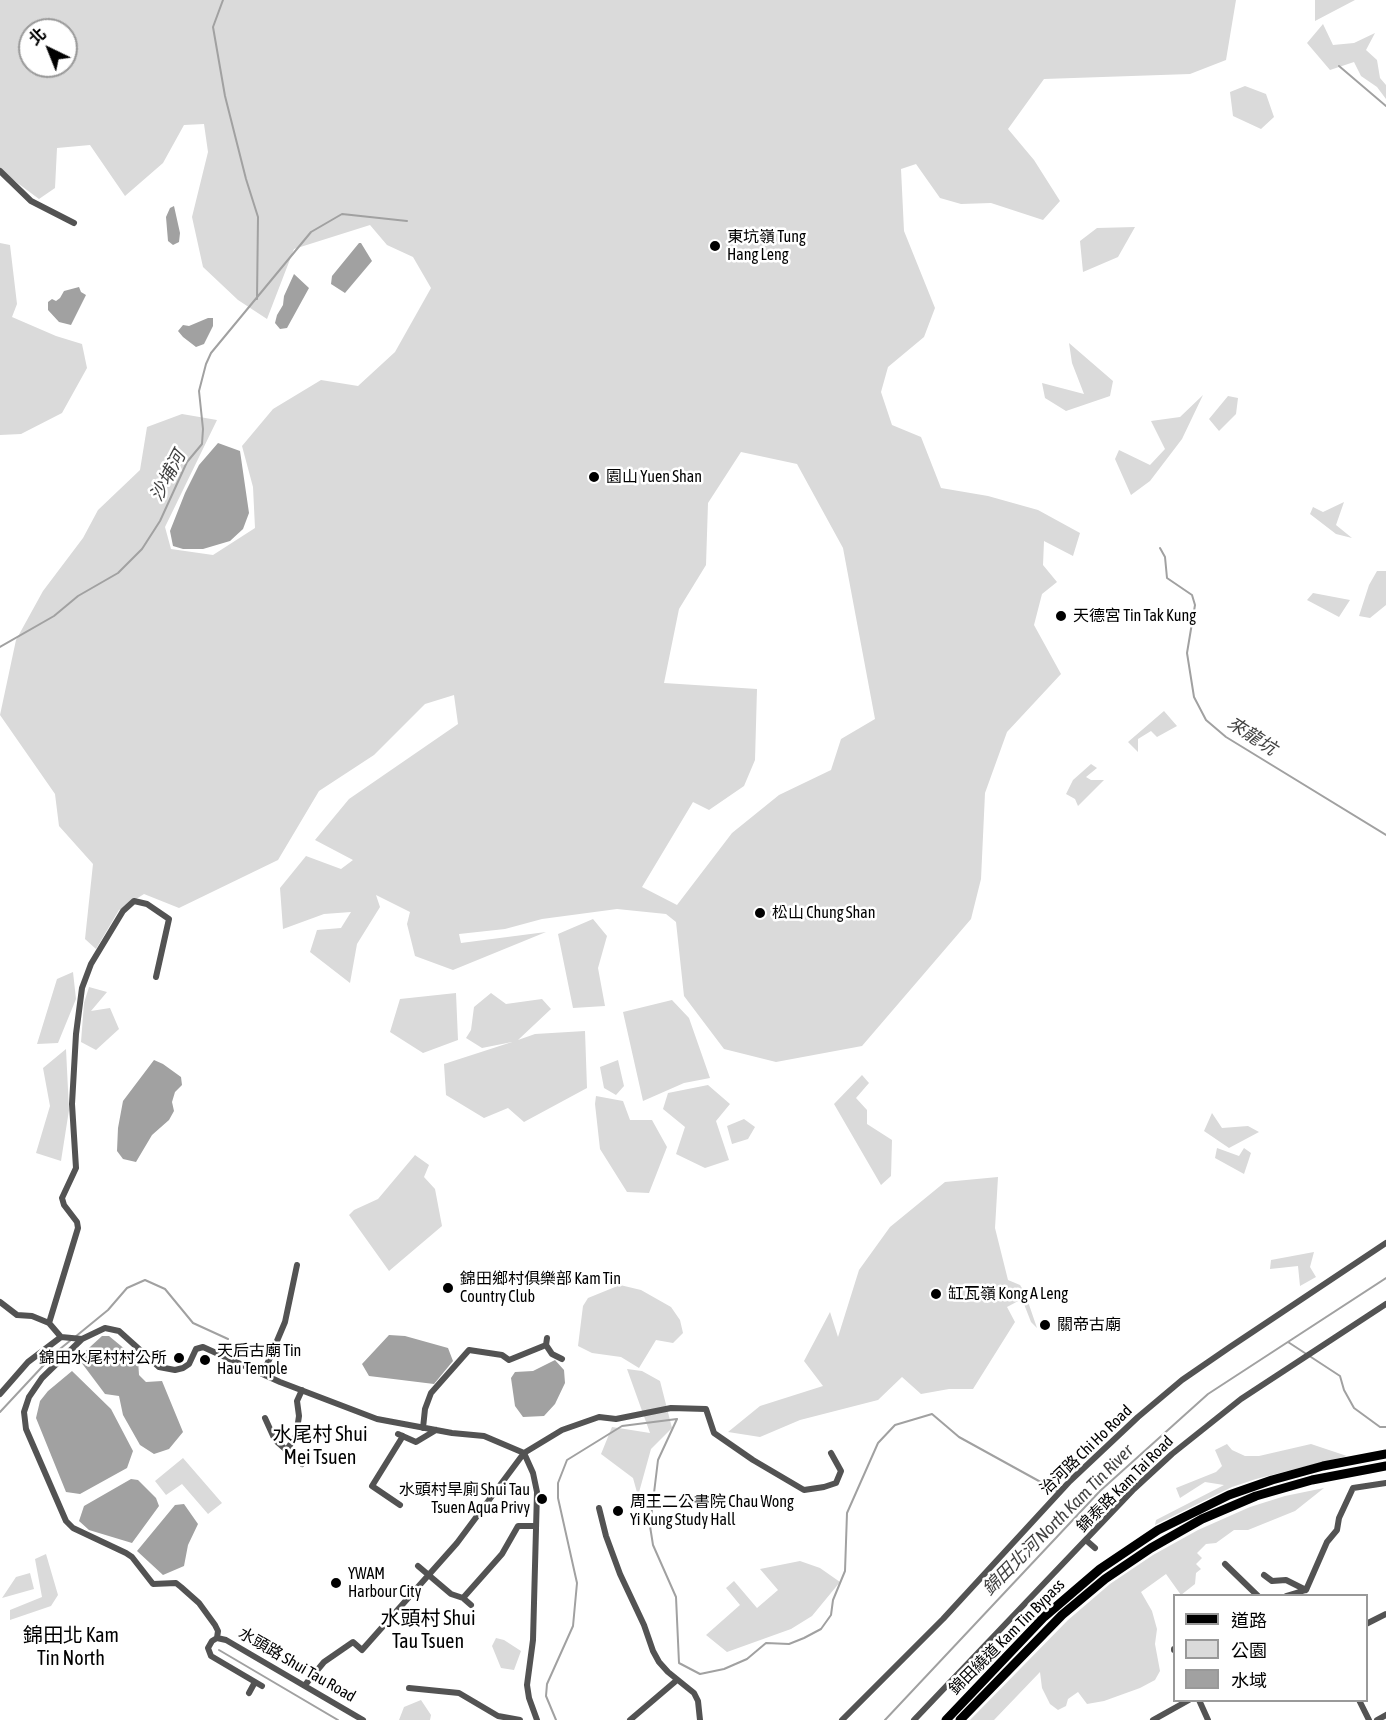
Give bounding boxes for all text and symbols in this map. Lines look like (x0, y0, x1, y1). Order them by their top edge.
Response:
north arrow (18, 18, 78, 78)
text: 北 (25, 24, 49, 48)
place label: 東坑嶺 Tung Hang Leng (727, 227, 806, 265)
marker: 東坑嶺 Tung Hang Leng (708, 239, 722, 253)
water label: 沙埔河 (146, 447, 190, 505)
place label: 園山 Yuen Shan (606, 467, 702, 487)
marker: 園山 Yuen Shan (587, 470, 601, 484)
place label: 天德宮 Tin Tak Kung (1073, 606, 1196, 626)
marker: 天德宮 Tin Tak Kung (1054, 609, 1068, 623)
water label: 來龍坑 (1223, 712, 1281, 760)
place label: 松山 Chung Shan (772, 903, 875, 923)
marker: 松山 Chung Shan (753, 906, 767, 920)
place label: 錦田鄉村俱樂部 Kam Tin Country Club (460, 1269, 621, 1307)
marker: 錦田鄉村俱樂部 Kam Tin Country Club (441, 1281, 455, 1295)
place label: 缸瓦嶺 Kong A Leng (948, 1284, 1068, 1304)
marker: 缸瓦嶺 Kong A Leng (929, 1287, 943, 1301)
place label: 關帝古廟 (1057, 1315, 1121, 1335)
marker: 關帝古廟 (1038, 1318, 1052, 1332)
place label: 天后古廟 Tin Hau Temple (217, 1341, 301, 1379)
place label: 錦田水尾村村公所 (39, 1348, 167, 1368)
marker: 錦田水尾村村公所 (172, 1351, 186, 1365)
marker: 天后古廟 Tin Hau Temple (198, 1353, 212, 1367)
street label: 治河路 Chi Ho Road (1036, 1401, 1136, 1499)
district label: 水尾村 Shui Mei Tsuen (272, 1423, 368, 1470)
street label: 錦泰路 Kam Tai Road (1073, 1432, 1177, 1536)
water label: 錦田北河 North Kam Tin River (978, 1440, 1138, 1600)
place label: 水頭村旱廁 Shui Tau Tsuen Aqua Privy (399, 1480, 530, 1518)
marker: 水頭村旱廁 Shui Tau Tsuen Aqua Privy (535, 1492, 549, 1506)
place label: 周王二公書院 Chau Wong Yi Kung Study Hall (630, 1492, 794, 1530)
marker: 周王二公書院 Chau Wong Yi Kung Study Hall (611, 1504, 625, 1518)
place label: YWAM Harbour City (348, 1564, 421, 1602)
street label: 錦田繞道 Kam Tin Bypass (945, 1575, 1069, 1699)
marker: YWAM Harbour City (329, 1576, 343, 1590)
legend (1173, 1594, 1368, 1702)
district label: 水頭村 Shui Tau Tsuen (380, 1607, 476, 1654)
text: 道路 (1231, 1610, 1267, 1631)
district label: 錦田北 Kam Tin North (23, 1624, 119, 1671)
street label: 水頭路 Shui Tau Road (235, 1624, 359, 1706)
text: 公園 (1231, 1640, 1267, 1661)
text: 水域 (1231, 1670, 1267, 1691)

